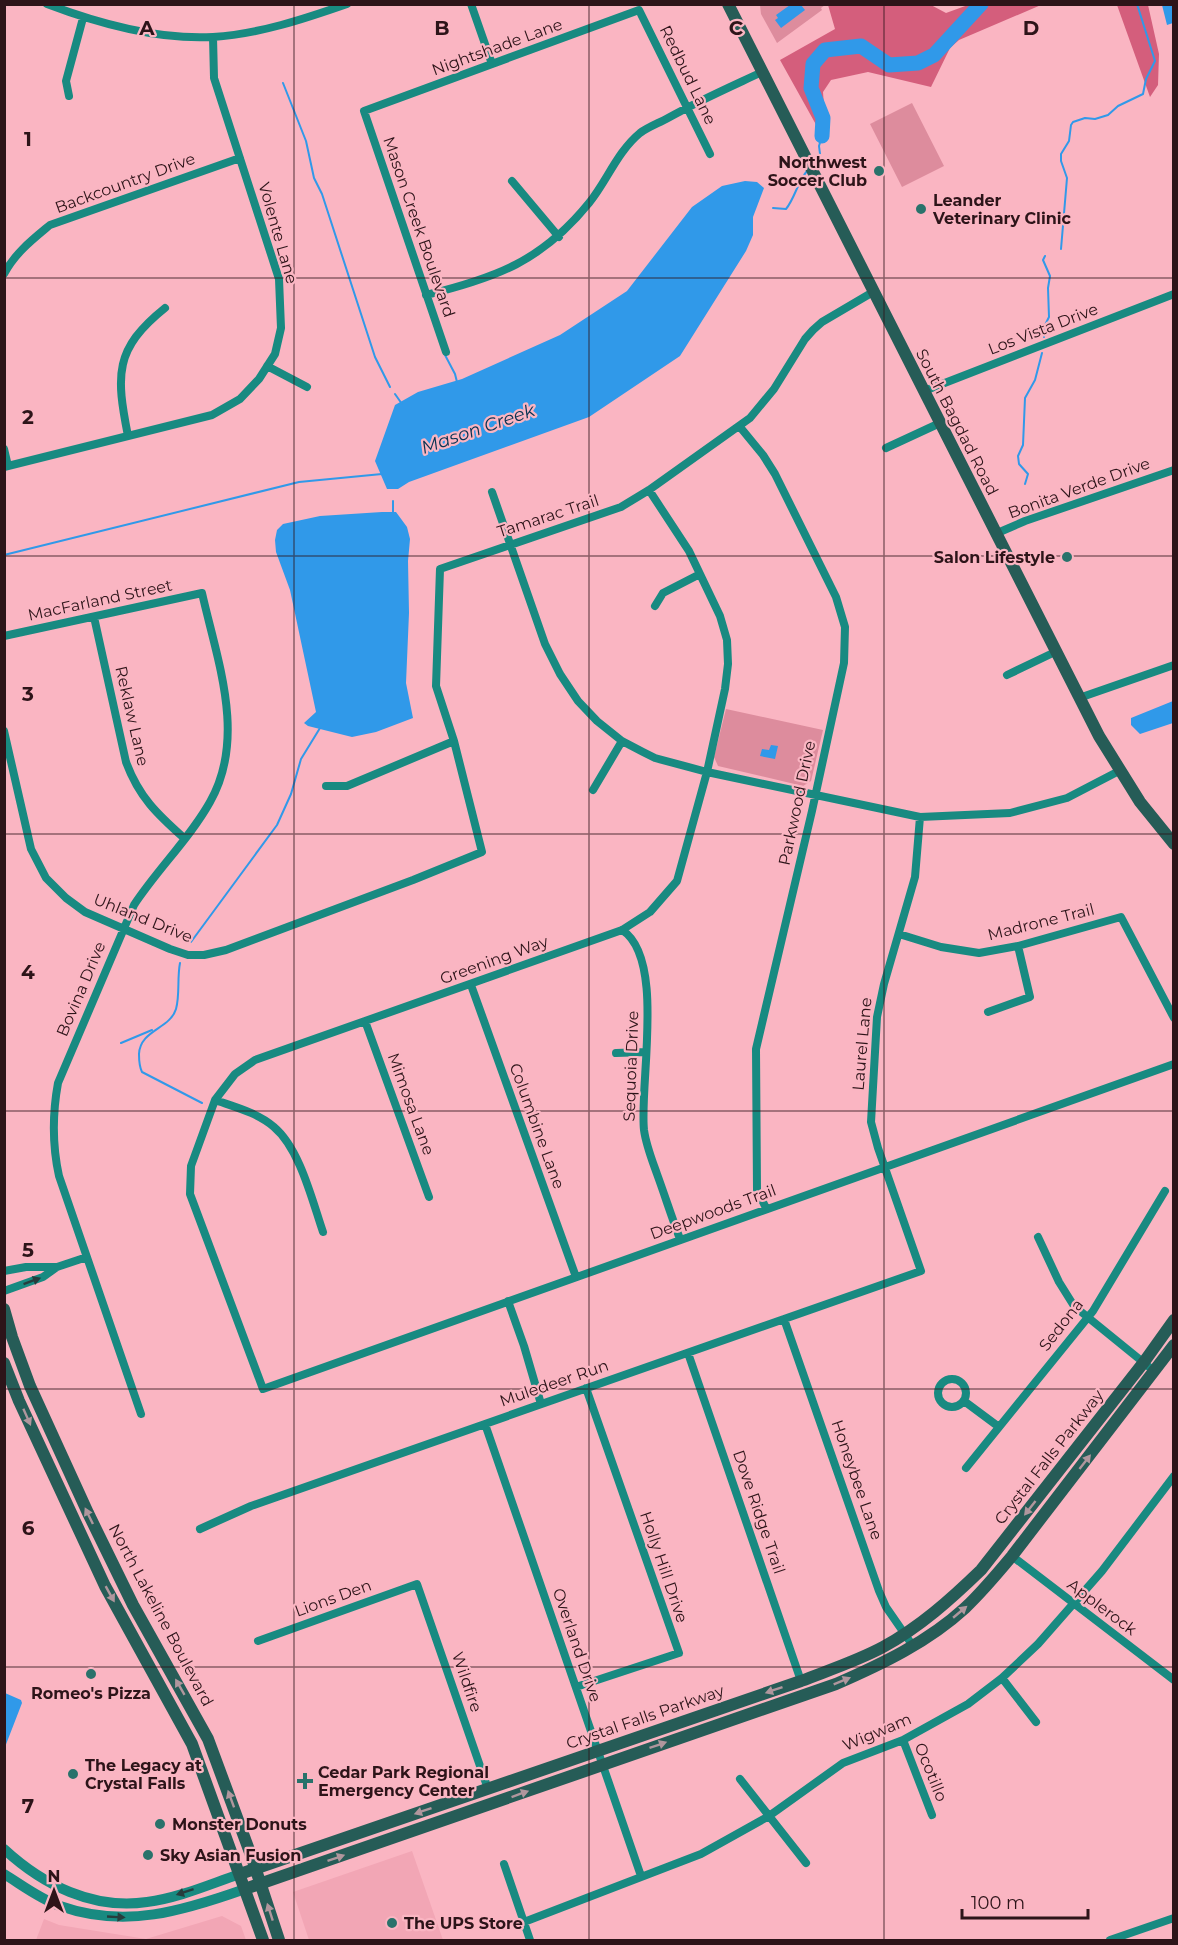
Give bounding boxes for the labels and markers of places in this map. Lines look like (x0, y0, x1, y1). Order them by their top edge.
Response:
place label: Northwest Soccer Club (768, 153, 867, 190)
marker: Northwest Soccer Club (872, 164, 886, 178)
place label: Leander Veterinary Clinic (932, 191, 1072, 228)
marker: Leander Veterinary Clinic (914, 202, 928, 216)
place label: Salon Lifestyle (934, 548, 1055, 567)
marker: Salon Lifestyle (1060, 550, 1074, 564)
marker: Romeo's Pizza (84, 1667, 98, 1681)
place label: Romeo's Pizza (31, 1684, 151, 1703)
place label: The Legacy at Crystal Falls (85, 1756, 202, 1793)
place label: Cedar Park Regional Emergency Center (318, 1763, 489, 1800)
marker: The Legacy at Crystal Falls (66, 1767, 80, 1781)
marker: Cedar Park Regional Emergency Center (296, 1772, 314, 1790)
place label: Monster Donuts (172, 1815, 307, 1834)
marker: Monster Donuts (153, 1817, 167, 1831)
place label: Sky Asian Fusion (160, 1846, 301, 1865)
marker: Sky Asian Fusion (141, 1848, 155, 1862)
place label: The UPS Store (404, 1914, 523, 1933)
marker: The UPS Store (385, 1916, 399, 1930)

